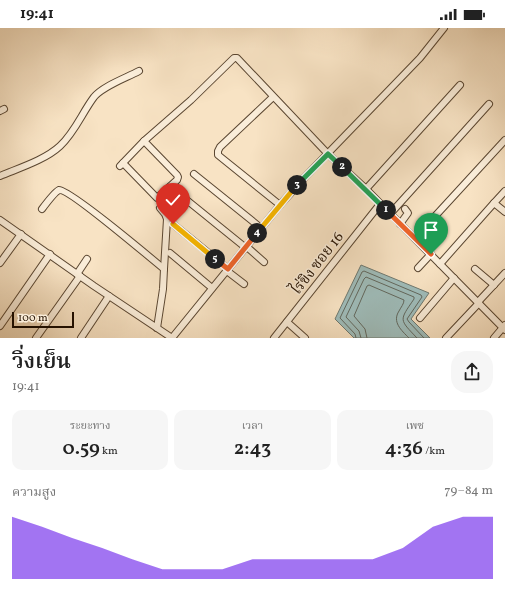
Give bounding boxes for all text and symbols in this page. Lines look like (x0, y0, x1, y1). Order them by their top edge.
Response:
text: 19:41 (20, 4, 54, 25)
pin: 2 (332, 157, 352, 177)
text: 2 (339, 159, 345, 174)
pin: 3 (287, 175, 307, 195)
text: 3 (294, 177, 300, 192)
pin (156, 183, 190, 224)
icon: check (162, 189, 184, 211)
pin: 1 (376, 200, 396, 220)
text: 1 (384, 202, 388, 217)
pin (414, 213, 448, 254)
icon: arrive (420, 219, 442, 241)
pin: 4 (247, 223, 267, 243)
text: 4 (254, 225, 260, 240)
street label: ไร่ขิง ซอย 16 (285, 227, 349, 301)
pin: 5 (205, 249, 225, 269)
text: 5 (212, 251, 218, 266)
scale bar (12, 310, 74, 329)
text: 100 m (18, 311, 48, 326)
text: วิ่งเย็น (12, 347, 71, 378)
button: share (451, 351, 493, 393)
text: 19:41 (12, 378, 40, 396)
text: ระยะทาง (70, 419, 110, 434)
text: เวลา (242, 419, 263, 434)
text: เพซ (406, 419, 424, 434)
text: 0.59 (63, 435, 100, 463)
text: 2:43 (234, 435, 271, 463)
text: 4:36 (385, 435, 423, 463)
text: km (100, 444, 118, 459)
text: /km (423, 444, 445, 459)
text: 79–84 m (444, 482, 493, 500)
text: ความสูง (12, 484, 56, 502)

